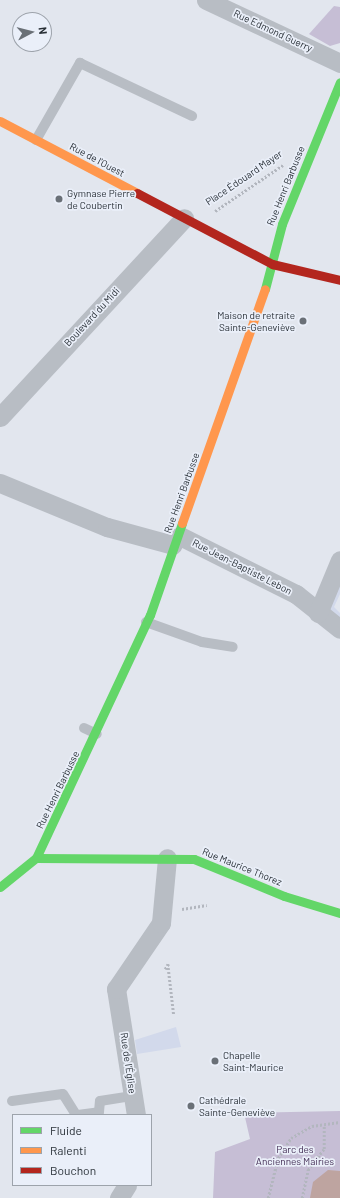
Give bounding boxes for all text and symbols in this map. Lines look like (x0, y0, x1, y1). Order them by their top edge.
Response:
street label: Rue Edmond Guerry (232, 7, 314, 55)
north arrow (12, 12, 52, 52)
text: N (37, 26, 50, 35)
street label: Rue de l'Ouest (67, 141, 127, 179)
street label: Rue Henri Barbusse (265, 144, 307, 228)
street label: Place Édouard Mayer (203, 148, 285, 208)
place label: Gymnase Pierre de Coubertin (67, 187, 135, 210)
marker: Gymnase Pierre de Coubertin (54, 194, 64, 204)
street label: Boulevard du Midi (62, 285, 122, 349)
place label: Maison de retraite Sainte-Geneviève (217, 309, 295, 332)
marker: Maison de retraite Sainte-Geneviève (298, 316, 308, 326)
street label: Rue Henri Barbusse (162, 451, 202, 535)
street label: Rue Jean-Baptiste Lebon (190, 537, 294, 597)
street label: Rue Henri Barbusse (34, 749, 82, 831)
street label: Rue Maurice Thorez (200, 846, 284, 888)
street label: Rue de l'Église (118, 1032, 138, 1094)
place label: Chapelle Saint-Maurice (223, 1049, 284, 1072)
marker: Chapelle Saint-Maurice (210, 1056, 220, 1066)
place label: Cathédrale Sainte-Geneviève (199, 1094, 275, 1118)
marker: Cathédrale Sainte-Geneviève (186, 1101, 196, 1111)
legend (12, 1114, 152, 1186)
text: Fluide (50, 1123, 82, 1137)
text: Ralenti (50, 1143, 87, 1157)
park label: Parc des Anciennes Mairies (256, 1143, 334, 1166)
text: Bouchon (50, 1163, 96, 1177)

